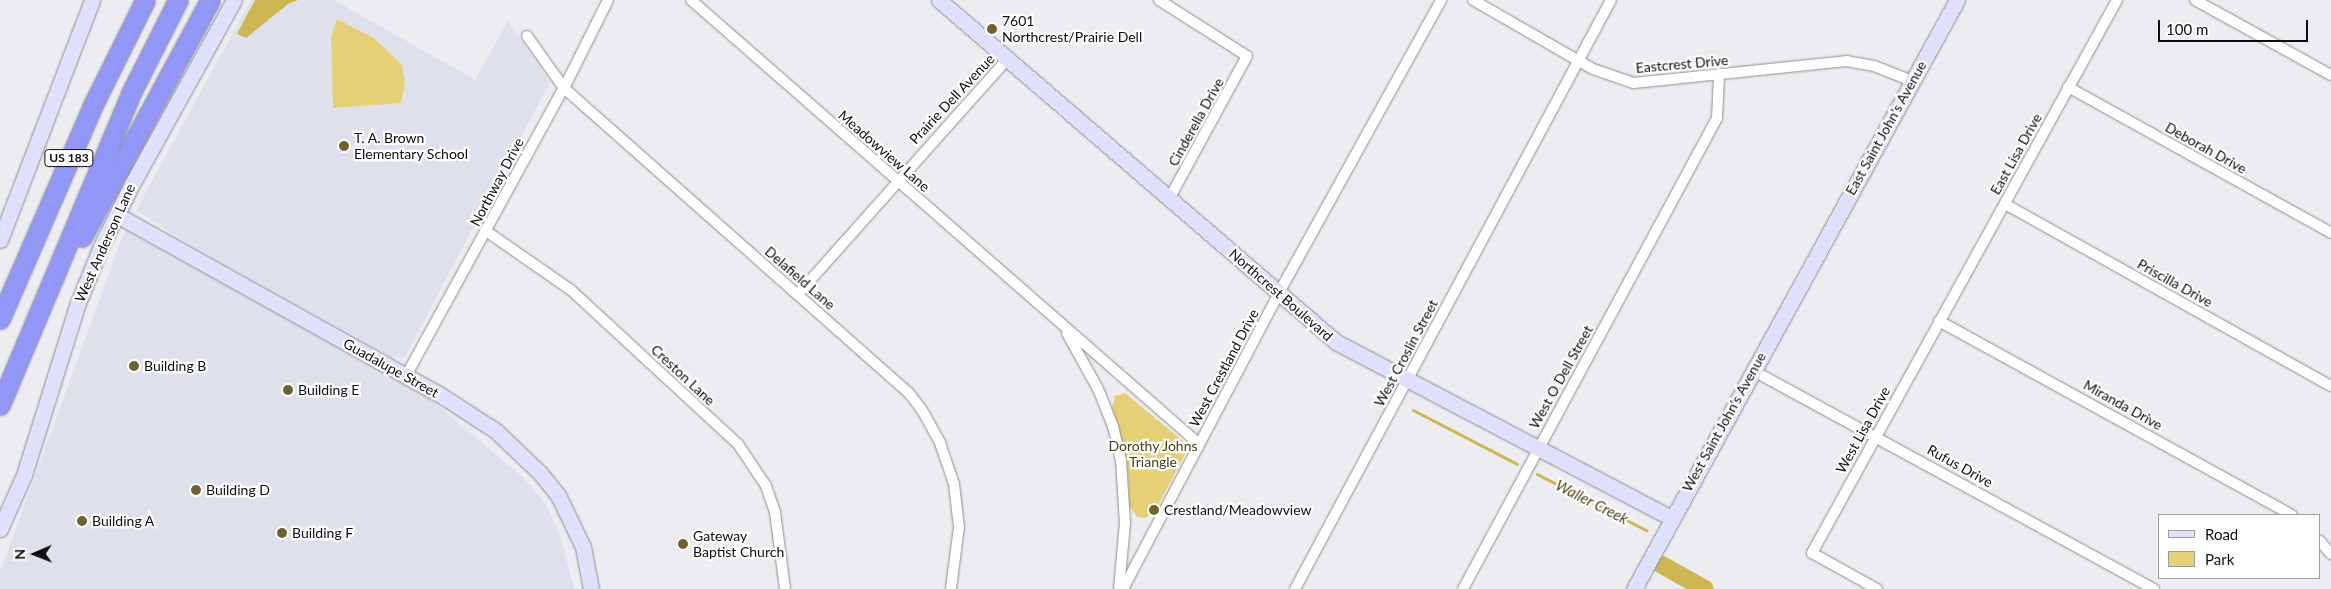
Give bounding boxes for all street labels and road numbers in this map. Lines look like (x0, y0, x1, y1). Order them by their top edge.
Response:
street label: Prairie Dell Avenue (906, 50, 998, 148)
street label: Eastcrest Drive (1635, 52, 1729, 76)
street label: East Saint John's Avenue (1842, 58, 1930, 198)
street label: Cinderella Drive (1165, 75, 1227, 169)
street label: Meadowview Lane (835, 107, 933, 195)
street label: East Lisa Drive (1987, 111, 2045, 197)
street label: Deborah Drive (2162, 119, 2250, 177)
street label: Northway Drive (467, 135, 527, 229)
road number: US 183 (44, 148, 94, 168)
street label: West Anderson Lane (71, 181, 139, 305)
street label: Delafield Lane (761, 243, 839, 313)
street label: Northcrest Boulevard (1226, 245, 1336, 345)
street label: Priscilla Drive (2134, 255, 2216, 311)
street label: West Croslin Street (1371, 297, 1441, 409)
street label: West Crestland Drive (1186, 306, 1262, 430)
street label: West O Dell Street (1526, 322, 1596, 432)
street label: Guadalupe Street (340, 335, 442, 401)
street label: Creston Lane (648, 341, 718, 409)
street label: West Saint John's Avenue (1678, 349, 1770, 495)
street label: Miranda Drive (2081, 376, 2165, 434)
street label: West Lisa Drive (1832, 384, 1894, 476)
street label: Rufus Drive (1924, 441, 1996, 491)

